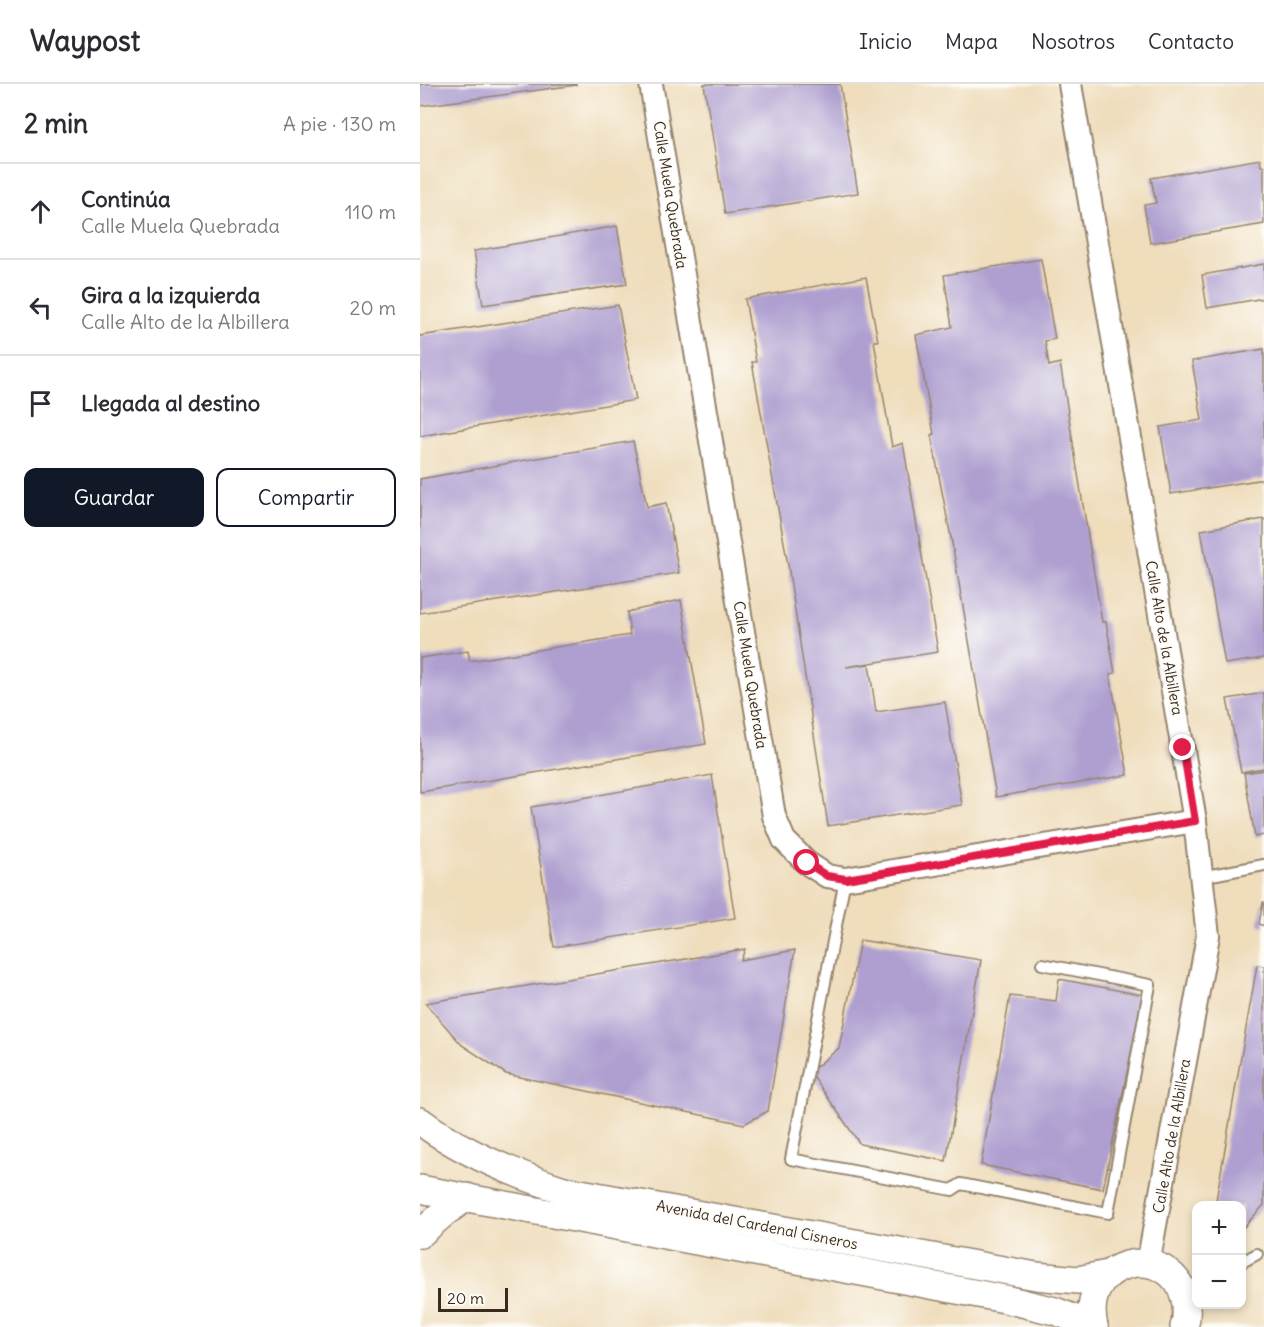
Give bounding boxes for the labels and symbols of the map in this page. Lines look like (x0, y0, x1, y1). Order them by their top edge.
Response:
street label: Calle Muela Quebrada (649, 120, 692, 271)
street label: Calle Alto de la Albillera (1142, 559, 1188, 717)
street label: Calle Muela Quebrada (729, 600, 772, 751)
route end (1169, 734, 1195, 760)
route start (793, 849, 819, 875)
street label: Calle Alto de la Albillera (1149, 1057, 1195, 1215)
street label: Avenida del Cardenal Cisneros (655, 1196, 860, 1253)
scale bar (438, 1285, 508, 1312)

